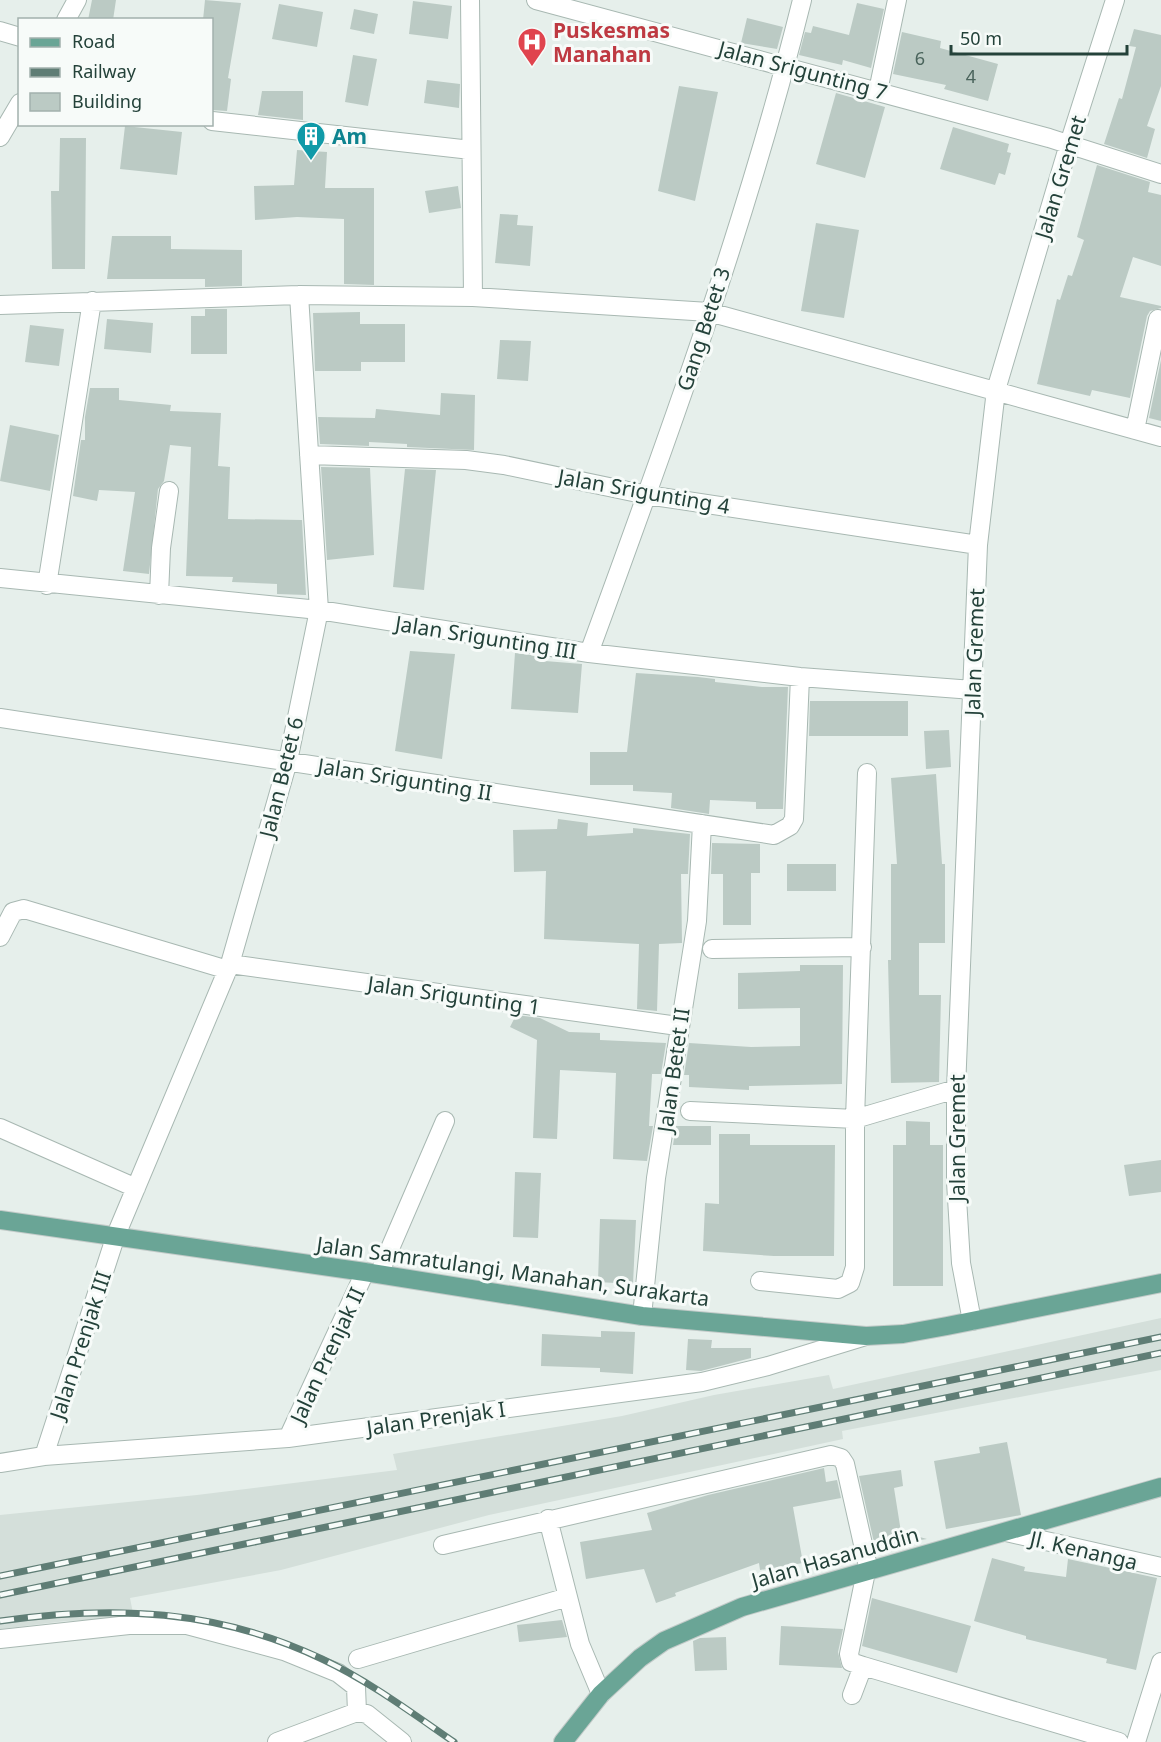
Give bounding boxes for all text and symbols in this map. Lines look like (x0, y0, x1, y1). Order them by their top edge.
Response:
place label: Puskesmas Manahan (553, 16, 670, 68)
legend (18, 18, 213, 126)
scale bar (951, 18, 1126, 56)
hospital icon: Puskesmas Manahan (516, 26, 548, 68)
text: 50 m (960, 26, 1002, 50)
text: Road (72, 29, 115, 53)
street label: Jalan Srigunting 7 (713, 33, 891, 106)
house number: 6 (915, 46, 925, 70)
text: Railway (72, 59, 137, 83)
house number: 4 (966, 64, 976, 88)
text: Building (72, 89, 142, 113)
street label: Jalan Gremet (1027, 112, 1092, 244)
building icon: Am (295, 120, 327, 162)
place label: Am (332, 122, 367, 150)
street label: Gang Betet 3 (670, 264, 736, 394)
street label: Jalan Srigunting 4 (554, 462, 732, 520)
street label: Jalan Gremet (958, 587, 990, 718)
street label: Jalan Srigunting III (391, 609, 579, 665)
street label: Jalan Betet 6 (252, 714, 309, 842)
street label: Jalan Srigunting II (314, 751, 494, 807)
street label: Jalan Srigunting 1 (364, 969, 542, 1021)
street label: Jalan Betet II (650, 1006, 696, 1136)
street label: Jalan Gremet (943, 1074, 971, 1204)
street label: Jalan Samratulangi, Manahan, Surakarta (313, 1229, 711, 1312)
street label: Jalan Prenjak III (42, 1267, 117, 1425)
street label: Jalan Prenjak II (282, 1282, 371, 1429)
street label: Jalan Prenjak I (363, 1394, 507, 1442)
street label: Jalan Hasanuddin (746, 1520, 922, 1595)
street label: Jl. Kenanga (1026, 1524, 1141, 1576)

